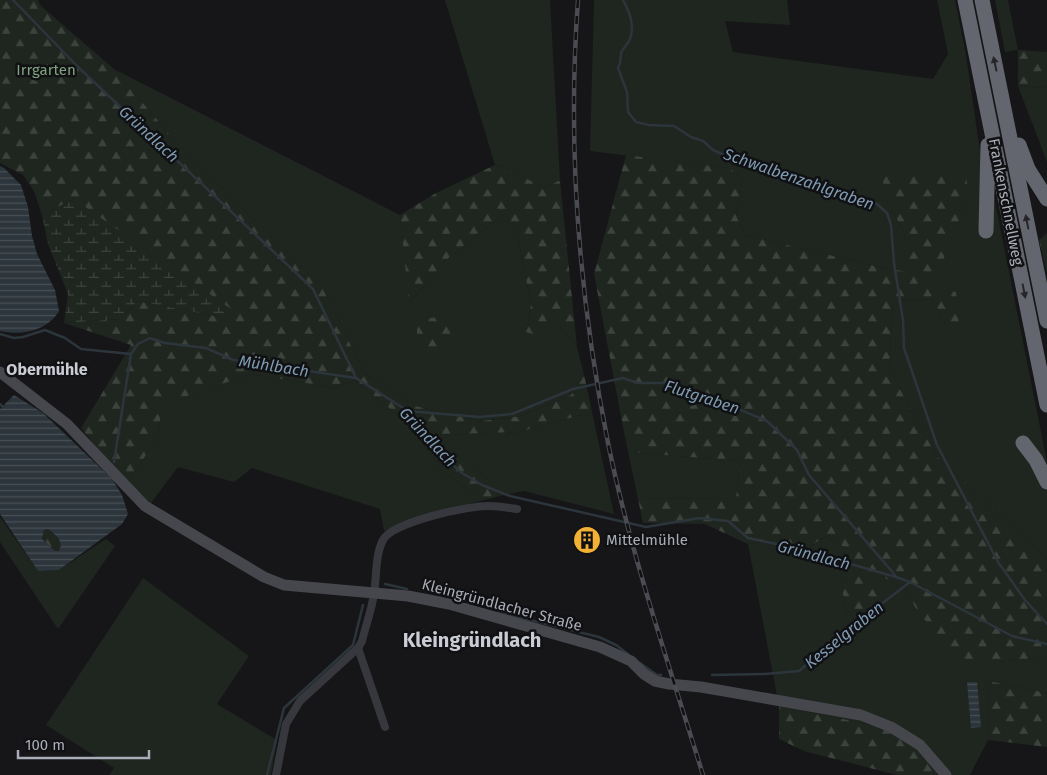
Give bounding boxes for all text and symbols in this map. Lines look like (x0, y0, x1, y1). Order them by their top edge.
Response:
one-way arrow (991, 56, 999, 71)
park label: Irrgarten (16, 61, 76, 79)
water label: Gründlach (115, 102, 183, 166)
street label: Frankenschnellweg (985, 137, 1027, 267)
water label: Schwalbenzahlgraben (720, 144, 877, 214)
one-way arrow (1023, 214, 1031, 229)
one-way arrow (1020, 284, 1028, 299)
water label: Mühlbach (238, 351, 310, 381)
district label: Obermühle (6, 360, 88, 379)
water label: Flutgraben (662, 376, 742, 418)
water label: Gründlach (396, 403, 460, 471)
building icon: Mittelmühle (572, 525, 602, 555)
place label: Mittelmühle (606, 531, 688, 549)
water label: Gründlach (776, 536, 852, 574)
street label: Kleingründlacher Straße (420, 575, 584, 635)
water label: Kesselgraben (801, 598, 887, 672)
district label: Kleingründlach (403, 628, 541, 652)
scale bar (18, 728, 149, 760)
text: 100 m (25, 736, 65, 754)

